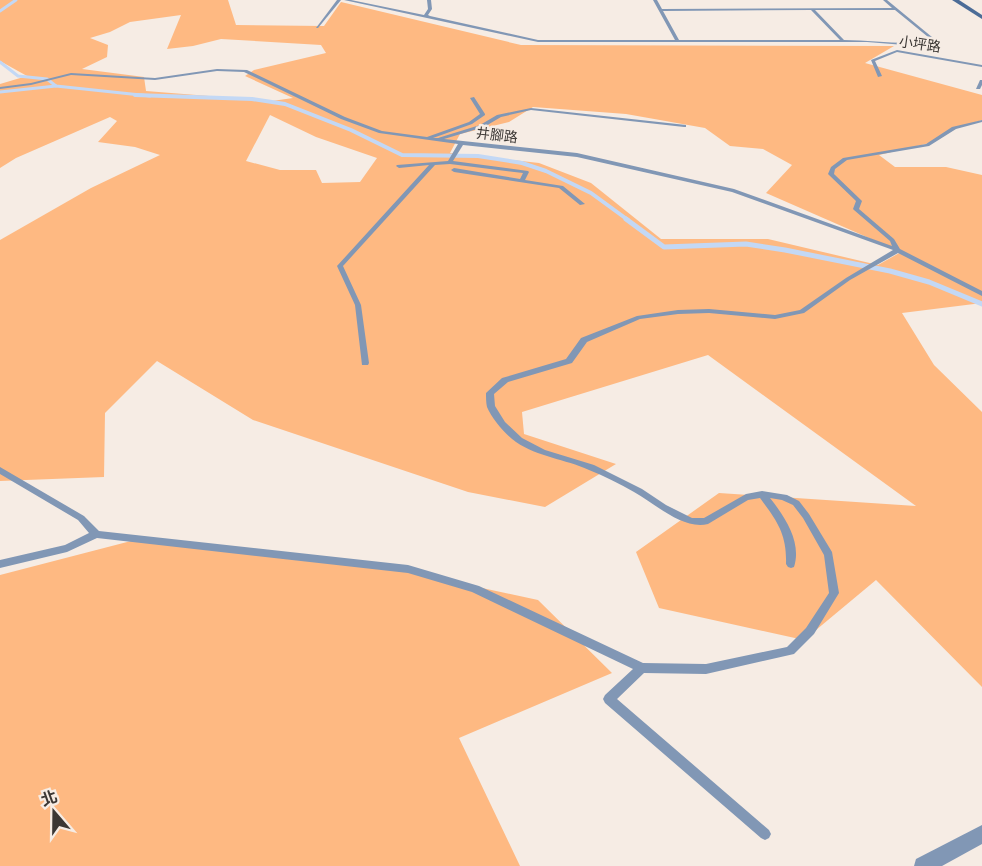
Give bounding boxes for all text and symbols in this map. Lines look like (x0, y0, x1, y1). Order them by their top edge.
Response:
street label: 小坪路 (898, 33, 942, 56)
street label: 井腳路 (475, 125, 519, 146)
north arrow (24, 782, 84, 842)
text: 北 (38, 787, 60, 810)

